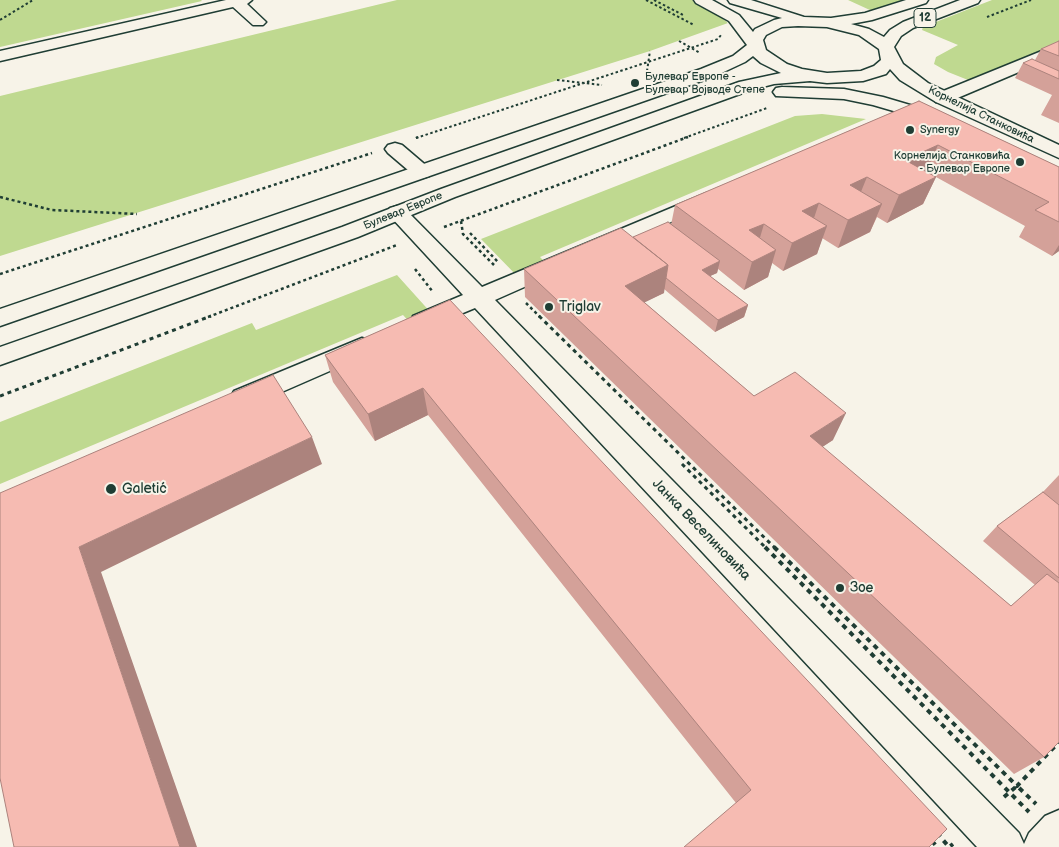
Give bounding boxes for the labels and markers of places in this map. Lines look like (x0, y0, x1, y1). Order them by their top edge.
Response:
place label: Булевар Европе - Булевар Војводе Степе (645, 70, 765, 96)
marker: Булевар Европе - Булевар Војводе Степе (629, 77, 641, 89)
place label: Synergy (920, 123, 959, 137)
marker: Synergy (904, 124, 916, 136)
place label: Корнелија Станковића - Булевар Европе (894, 149, 1010, 175)
marker: Корнелија Станковића - Булевар Европе (1014, 156, 1026, 168)
place label: Triglav (559, 299, 601, 315)
marker: Triglav (543, 301, 555, 313)
place label: Galetić (122, 481, 167, 497)
marker: Galetić (104, 482, 118, 496)
place label: Зое (850, 580, 873, 596)
marker: Зое (834, 582, 846, 594)

